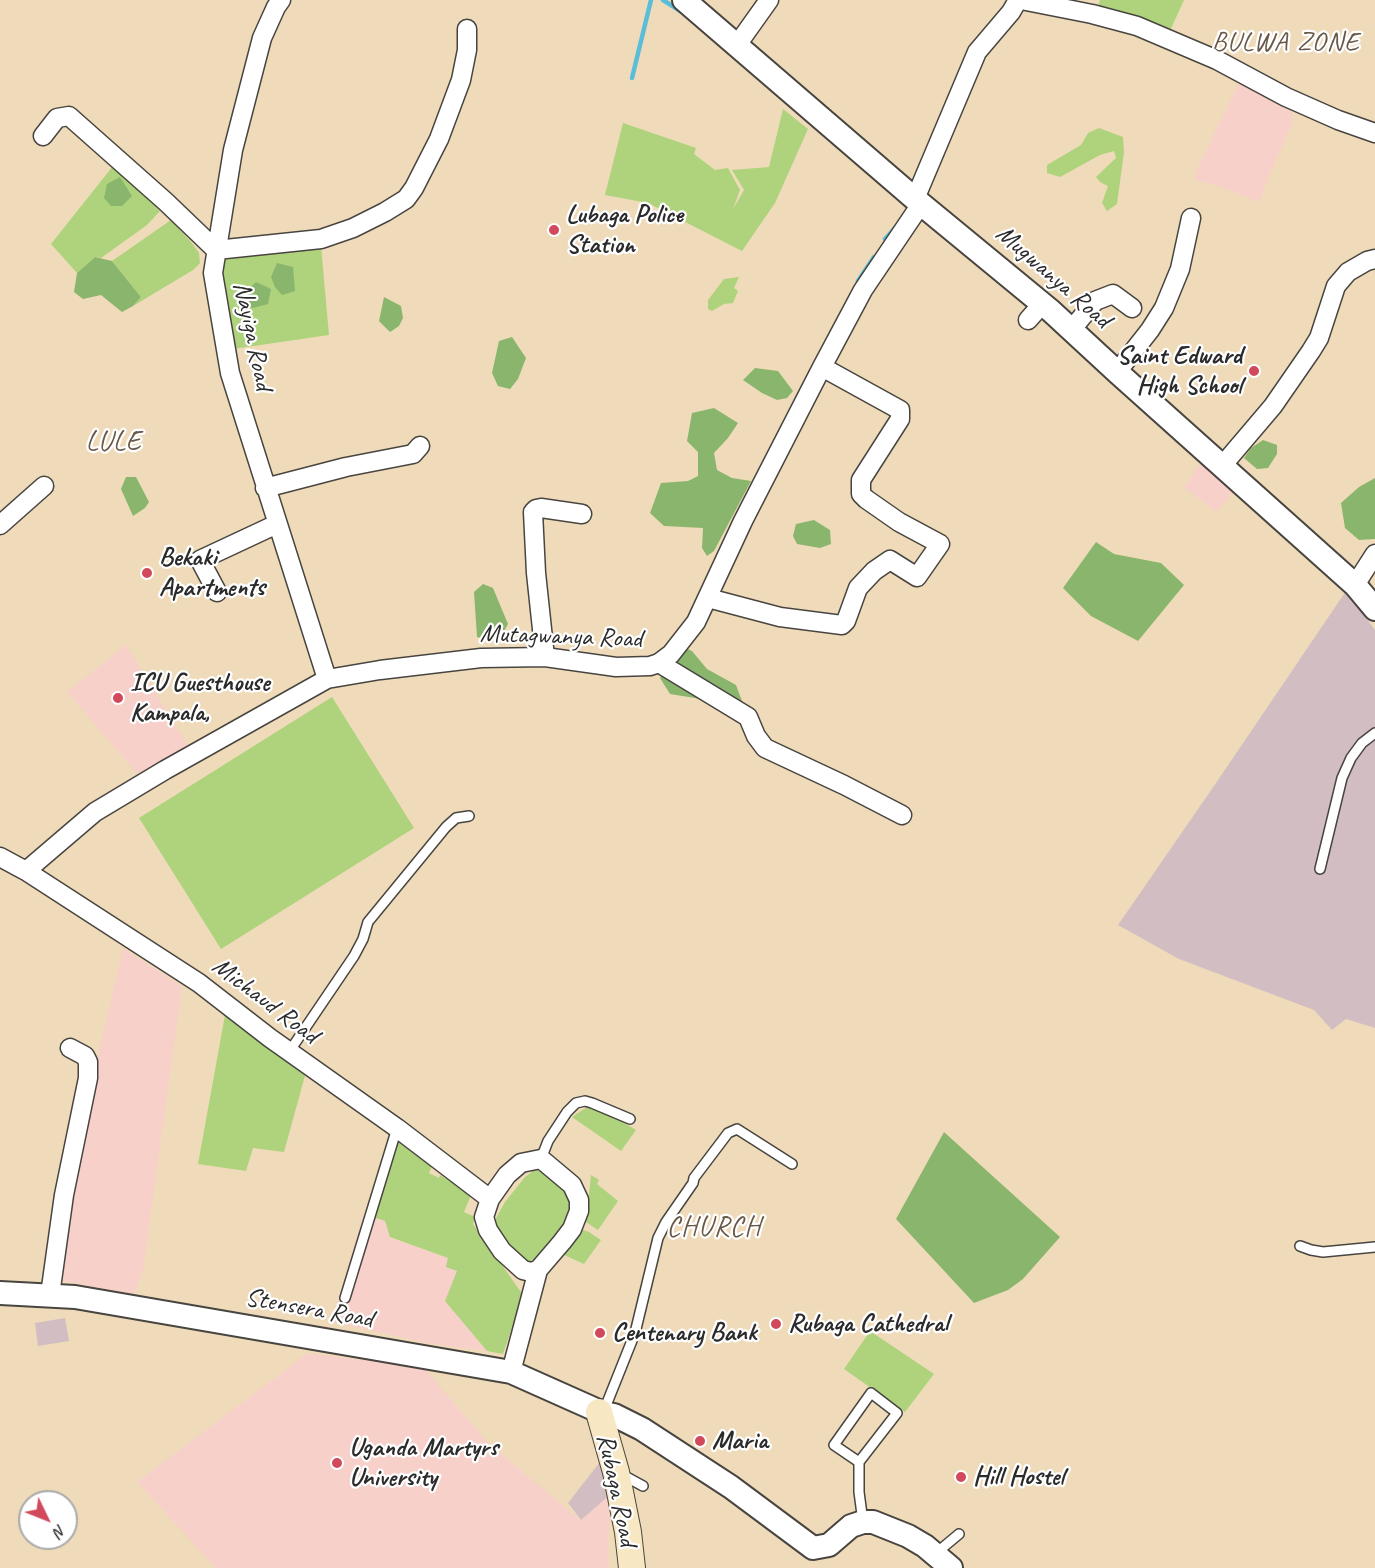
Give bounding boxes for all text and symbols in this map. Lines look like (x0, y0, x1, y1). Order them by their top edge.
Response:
district label: BULWA ZONE (1213, 27, 1359, 59)
place label: Lubaga Police Station (566, 199, 683, 260)
street label: Mugwanya Road (989, 219, 1117, 335)
marker: Lubaga Police Station (547, 223, 561, 237)
street label: Nayiga Road (225, 279, 279, 393)
place label: Saint Edward High School (1117, 340, 1242, 402)
marker: Saint Edward High School (1247, 364, 1261, 378)
district label: LULE (86, 426, 142, 460)
place label: Bekaki Apartments (159, 542, 265, 604)
marker: Bekaki Apartments (140, 566, 154, 580)
street label: Mutagwanya Road (479, 619, 643, 655)
place label: ICU Guesthouse Kampala, (130, 667, 270, 728)
marker: ICU Guesthouse Kampala, (111, 691, 125, 705)
street label: Michaud Road (206, 951, 324, 1051)
district label: CHURCH (667, 1211, 761, 1245)
street label: Stensera Road (243, 1282, 375, 1336)
place label: Rubaga Cathedral (788, 1308, 948, 1340)
place label: Centenary Bank (612, 1317, 757, 1349)
marker: Rubaga Cathedral (769, 1317, 783, 1331)
marker: Centenary Bank (593, 1326, 607, 1340)
place label: Maria (712, 1425, 768, 1457)
street label: Rubaga Road (589, 1431, 643, 1549)
place label: Uganda Martyrs University (349, 1432, 498, 1494)
marker: Maria (693, 1434, 707, 1448)
marker: Uganda Martyrs University (330, 1456, 344, 1470)
place label: Hill Hostel (973, 1461, 1064, 1493)
marker: Hill Hostel (954, 1470, 968, 1484)
north arrow (18, 1490, 78, 1550)
text: N (49, 1520, 70, 1541)

